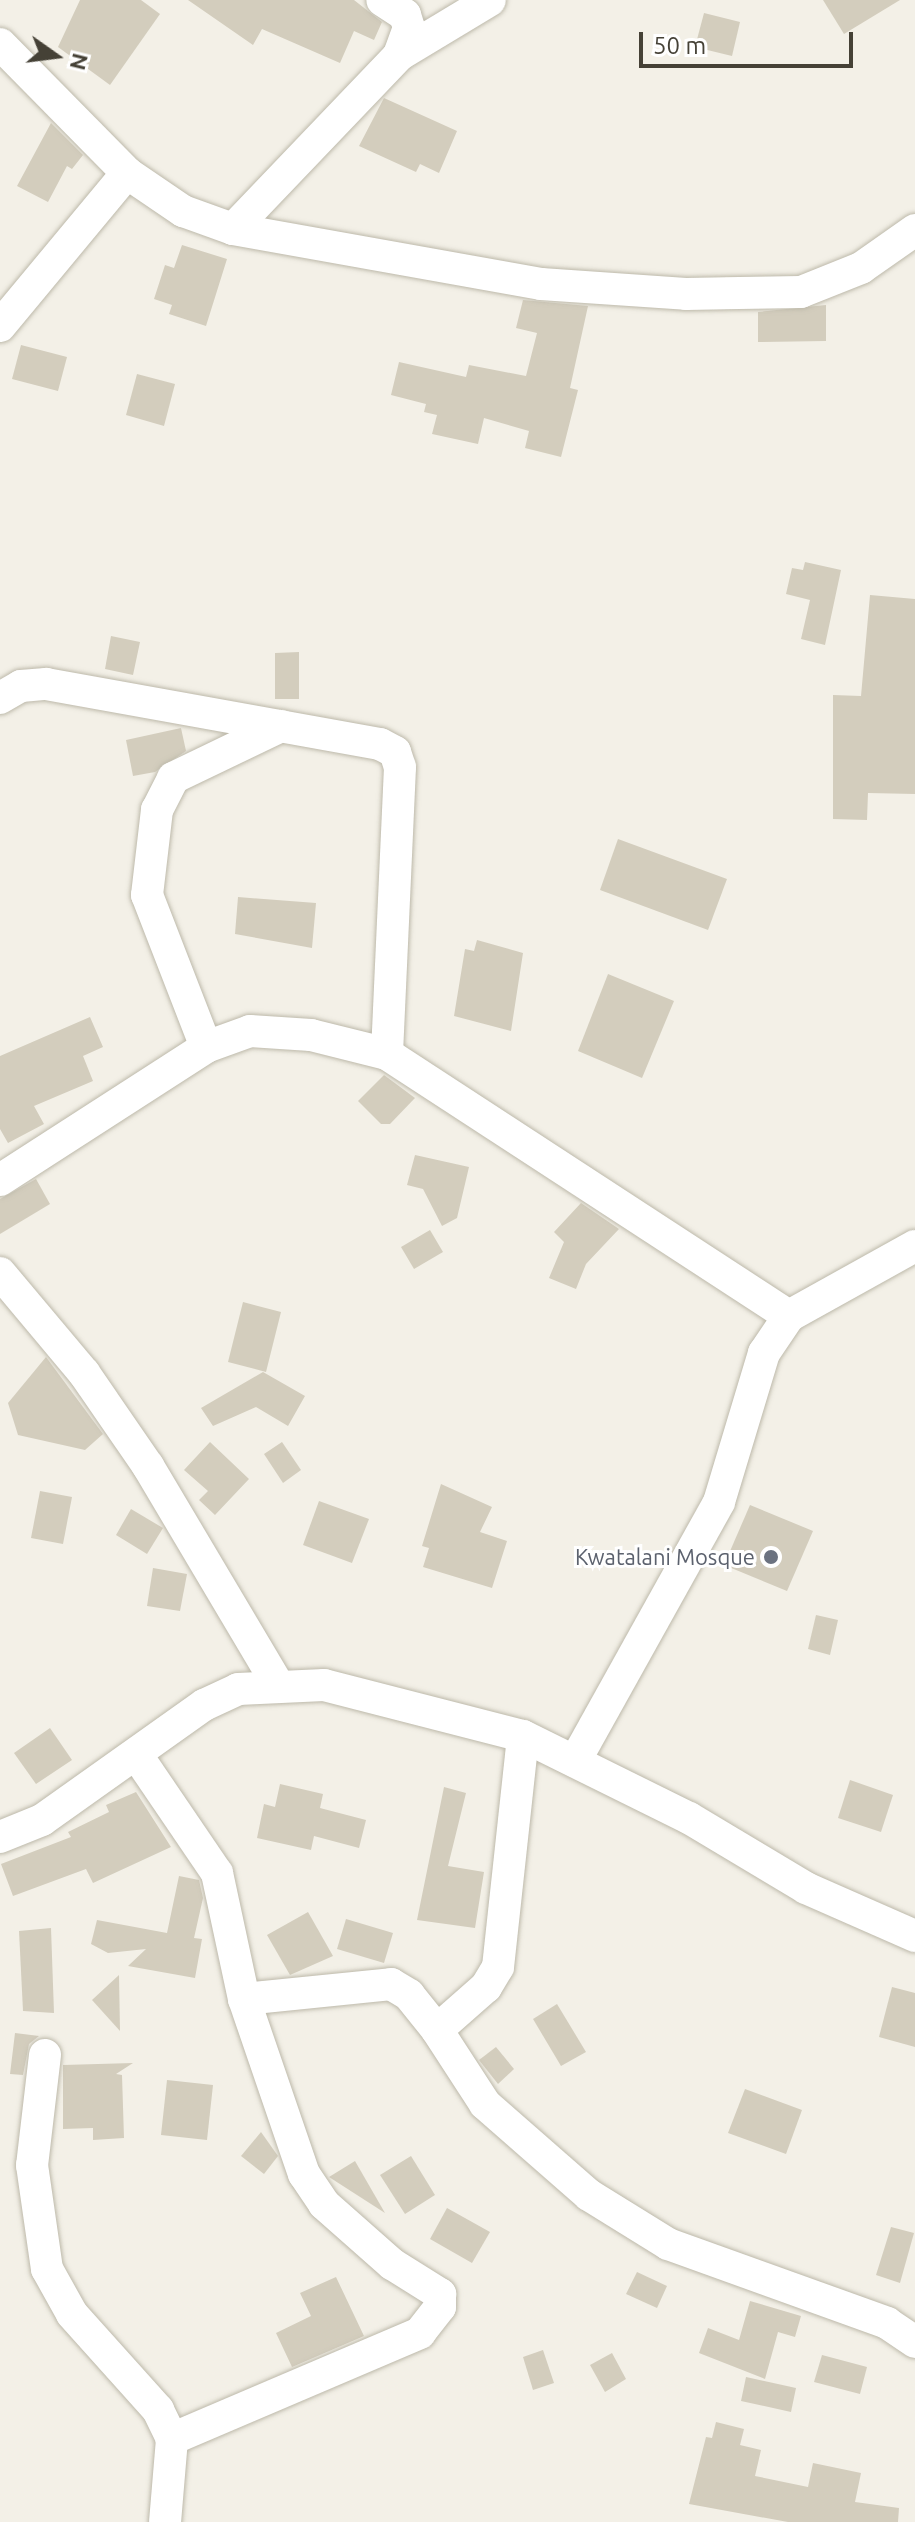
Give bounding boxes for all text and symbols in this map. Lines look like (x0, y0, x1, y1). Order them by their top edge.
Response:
north arrow (16, 16, 96, 96)
scale bar (643, 16, 857, 66)
text: 50 m (653, 32, 706, 59)
text: N (66, 51, 94, 73)
place label: Kwatalani Mosque (575, 1544, 755, 1570)
marker: Kwatalani Mosque (762, 1548, 780, 1566)

